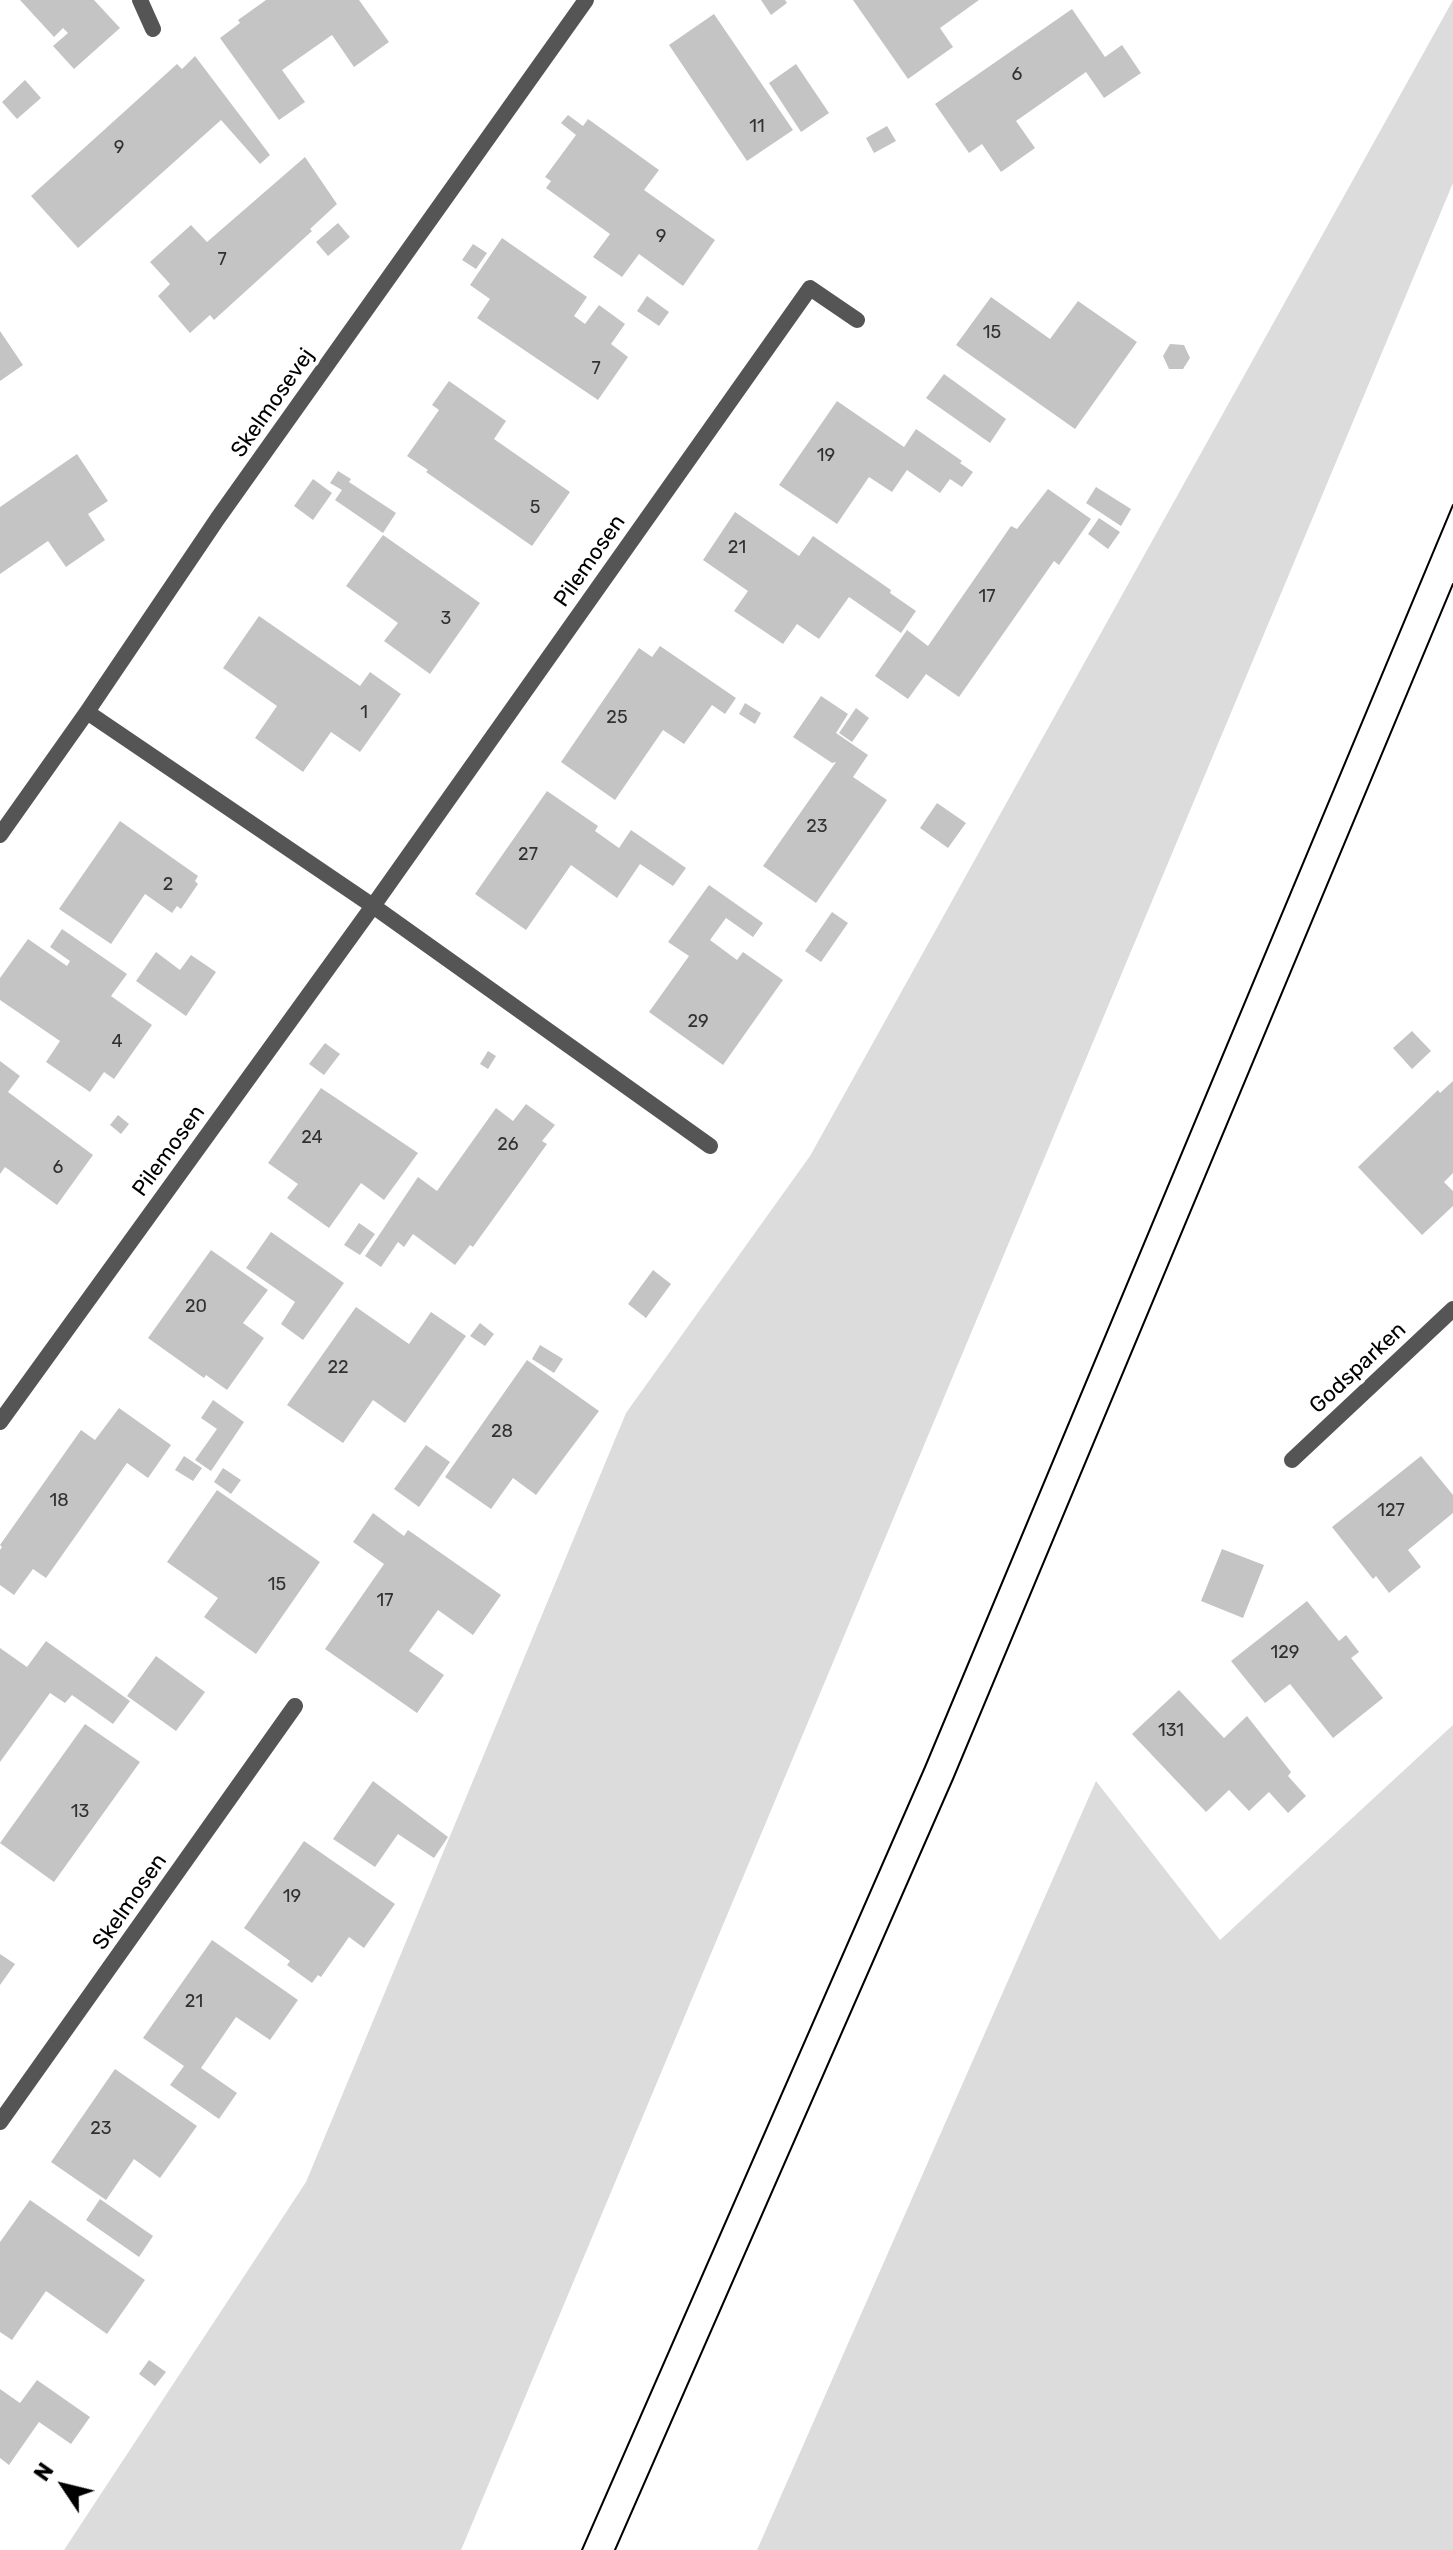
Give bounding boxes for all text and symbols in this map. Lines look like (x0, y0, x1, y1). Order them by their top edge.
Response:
house number: 6 (1012, 64, 1022, 86)
house number: 11 (749, 116, 765, 138)
house number: 9 (114, 137, 124, 159)
house number: 9 (656, 226, 666, 248)
house number: 7 (217, 249, 227, 271)
house number: 15 (983, 322, 1001, 344)
street label: Skelmosevej (226, 343, 320, 463)
house number: 7 (591, 358, 601, 380)
house number: 19 (817, 445, 835, 467)
house number: 5 (530, 497, 540, 519)
street label: Pilemosen (549, 510, 631, 612)
house number: 21 (728, 537, 746, 559)
house number: 17 (979, 586, 995, 608)
house number: 3 (441, 608, 451, 630)
house number: 1 (360, 702, 368, 724)
house number: 25 (606, 707, 628, 729)
house number: 23 (806, 816, 828, 838)
house number: 27 (518, 844, 538, 866)
house number: 2 (163, 874, 173, 896)
house number: 29 (687, 1011, 709, 1033)
house number: 4 (111, 1031, 123, 1053)
street label: Pilemosen (127, 1100, 211, 1202)
house number: 24 (301, 1127, 323, 1149)
house number: 26 (497, 1134, 519, 1156)
house number: 6 (53, 1157, 63, 1179)
house number: 20 (185, 1296, 207, 1318)
street label: Godsparken (1304, 1317, 1412, 1419)
house number: 22 (327, 1357, 349, 1379)
house number: 28 (491, 1421, 513, 1443)
house number: 18 (49, 1490, 69, 1512)
house number: 127 (1377, 1500, 1405, 1522)
house number: 15 (268, 1574, 286, 1596)
house number: 17 (377, 1590, 393, 1612)
house number: 129 (1271, 1642, 1299, 1664)
house number: 131 (1158, 1720, 1184, 1742)
house number: 13 (71, 1801, 89, 1823)
street label: Skelmosen (87, 1849, 173, 1955)
house number: 19 (283, 1886, 301, 1908)
house number: 21 (185, 1991, 203, 2013)
house number: 23 (90, 2118, 112, 2140)
north arrow (24, 2446, 104, 2526)
text: N (28, 2458, 60, 2486)

